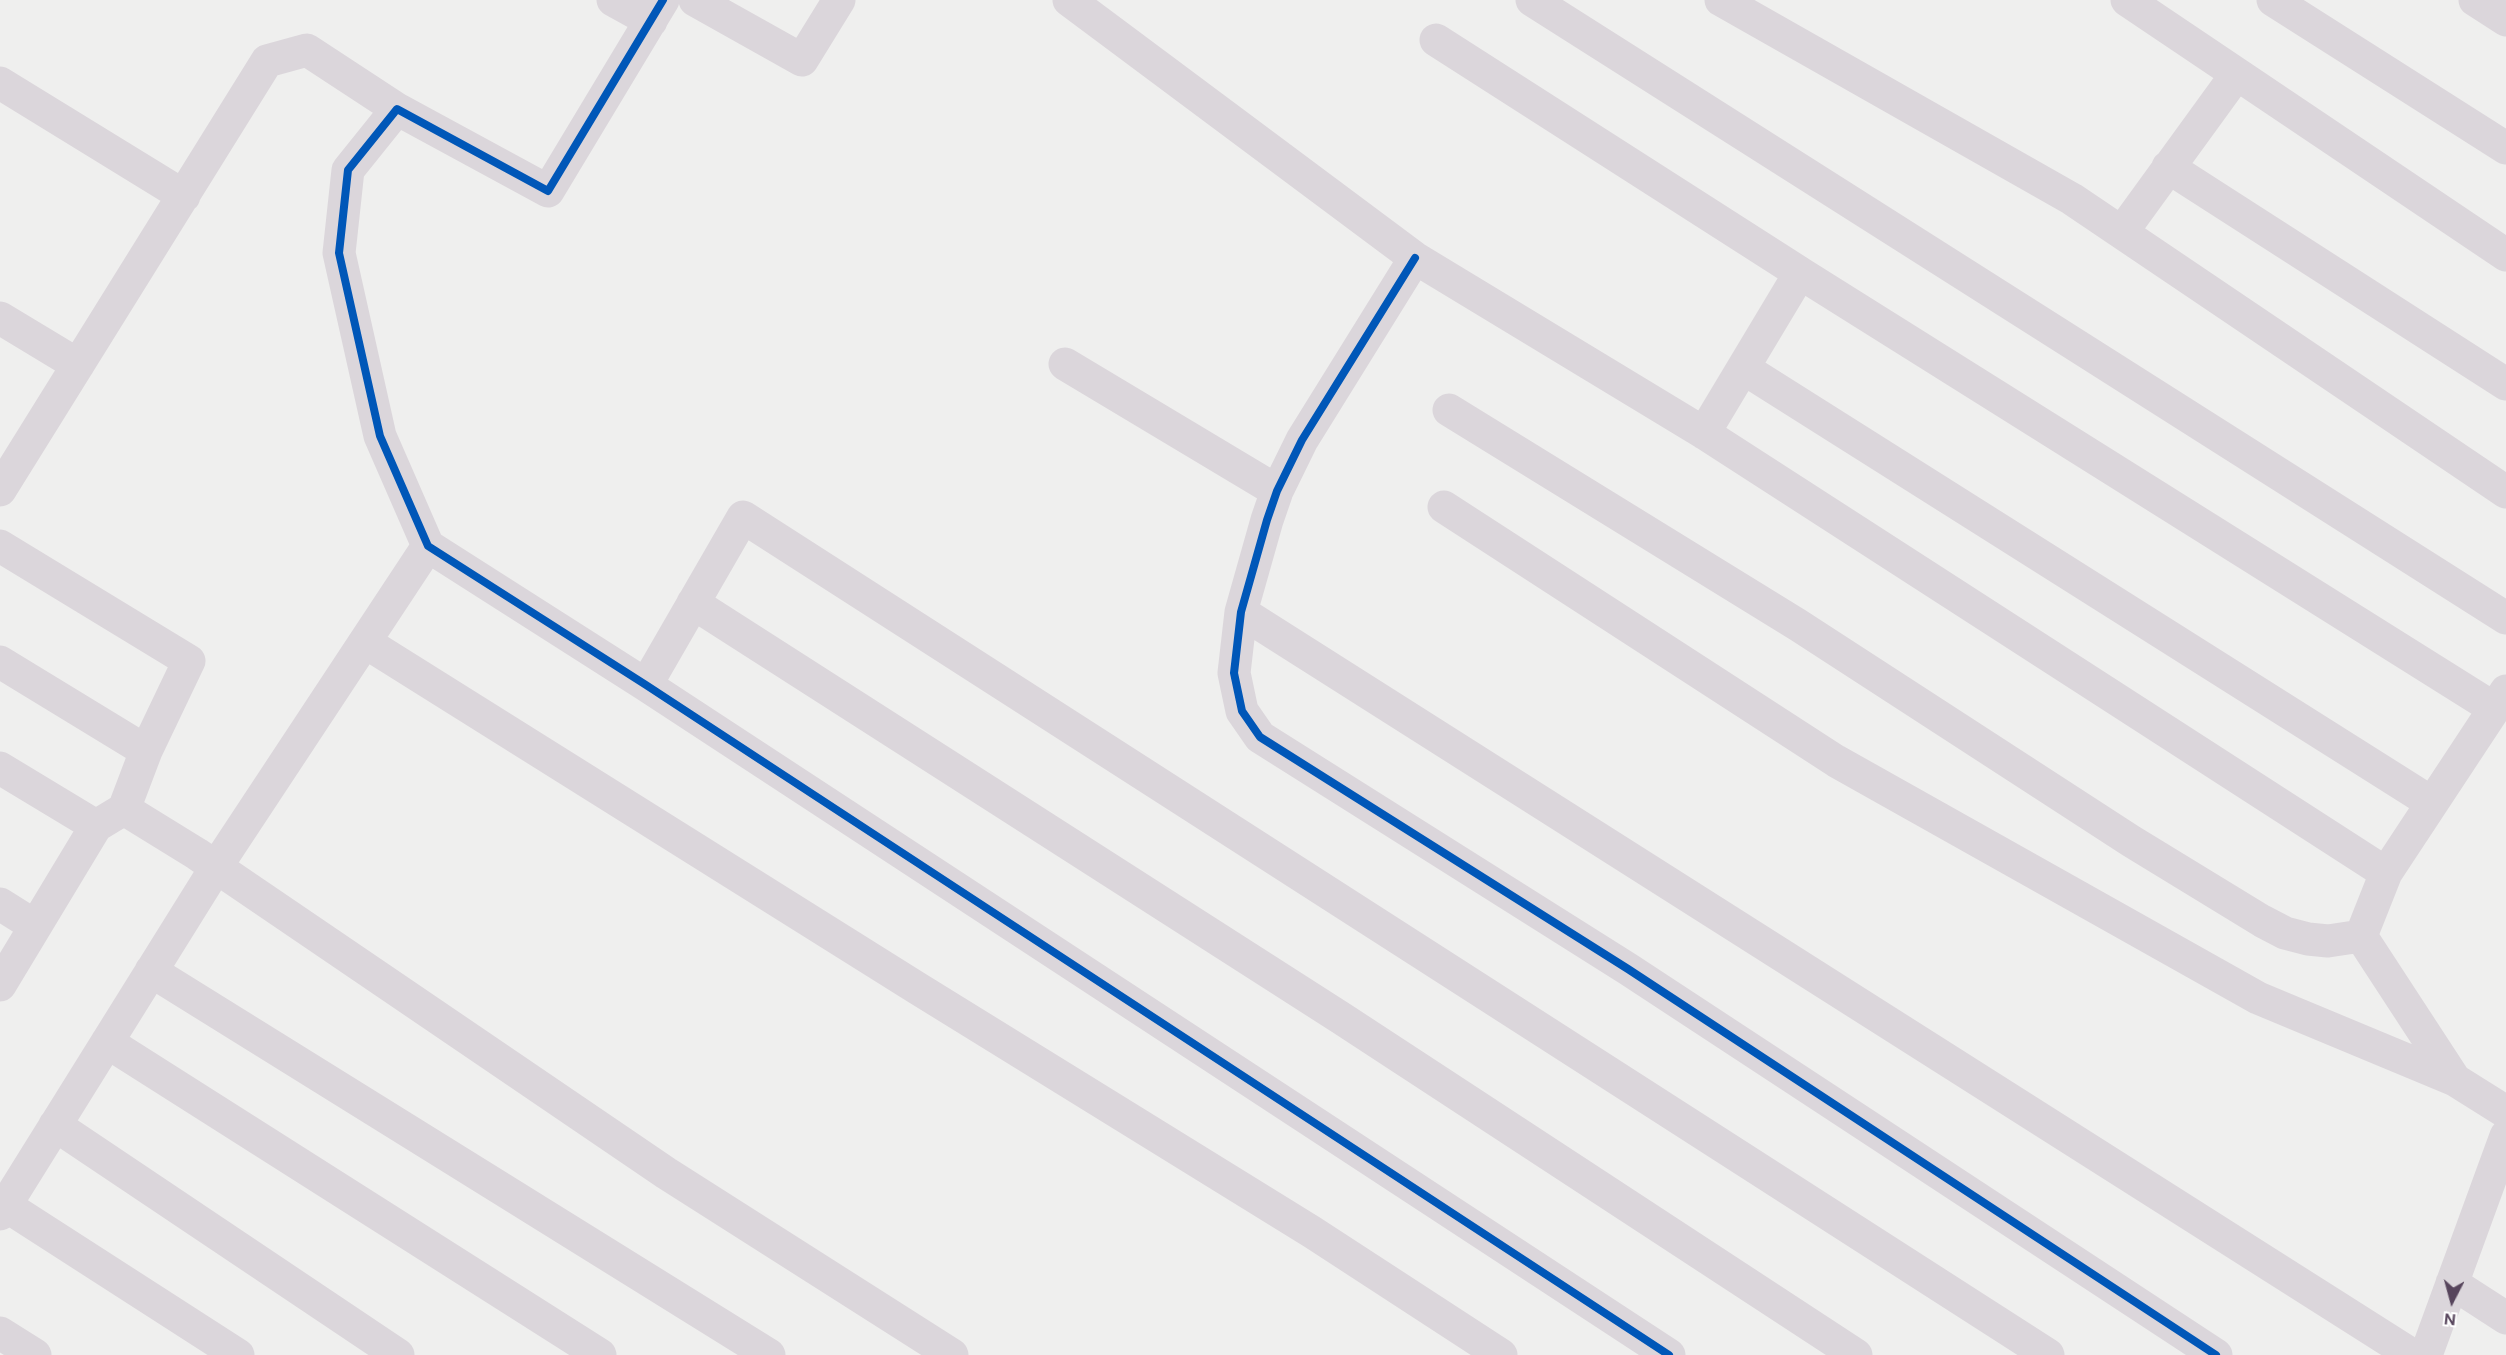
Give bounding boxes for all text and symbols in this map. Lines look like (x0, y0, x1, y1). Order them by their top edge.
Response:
north arrow (2422, 1271, 2482, 1331)
text: N (2443, 1308, 2457, 1330)

